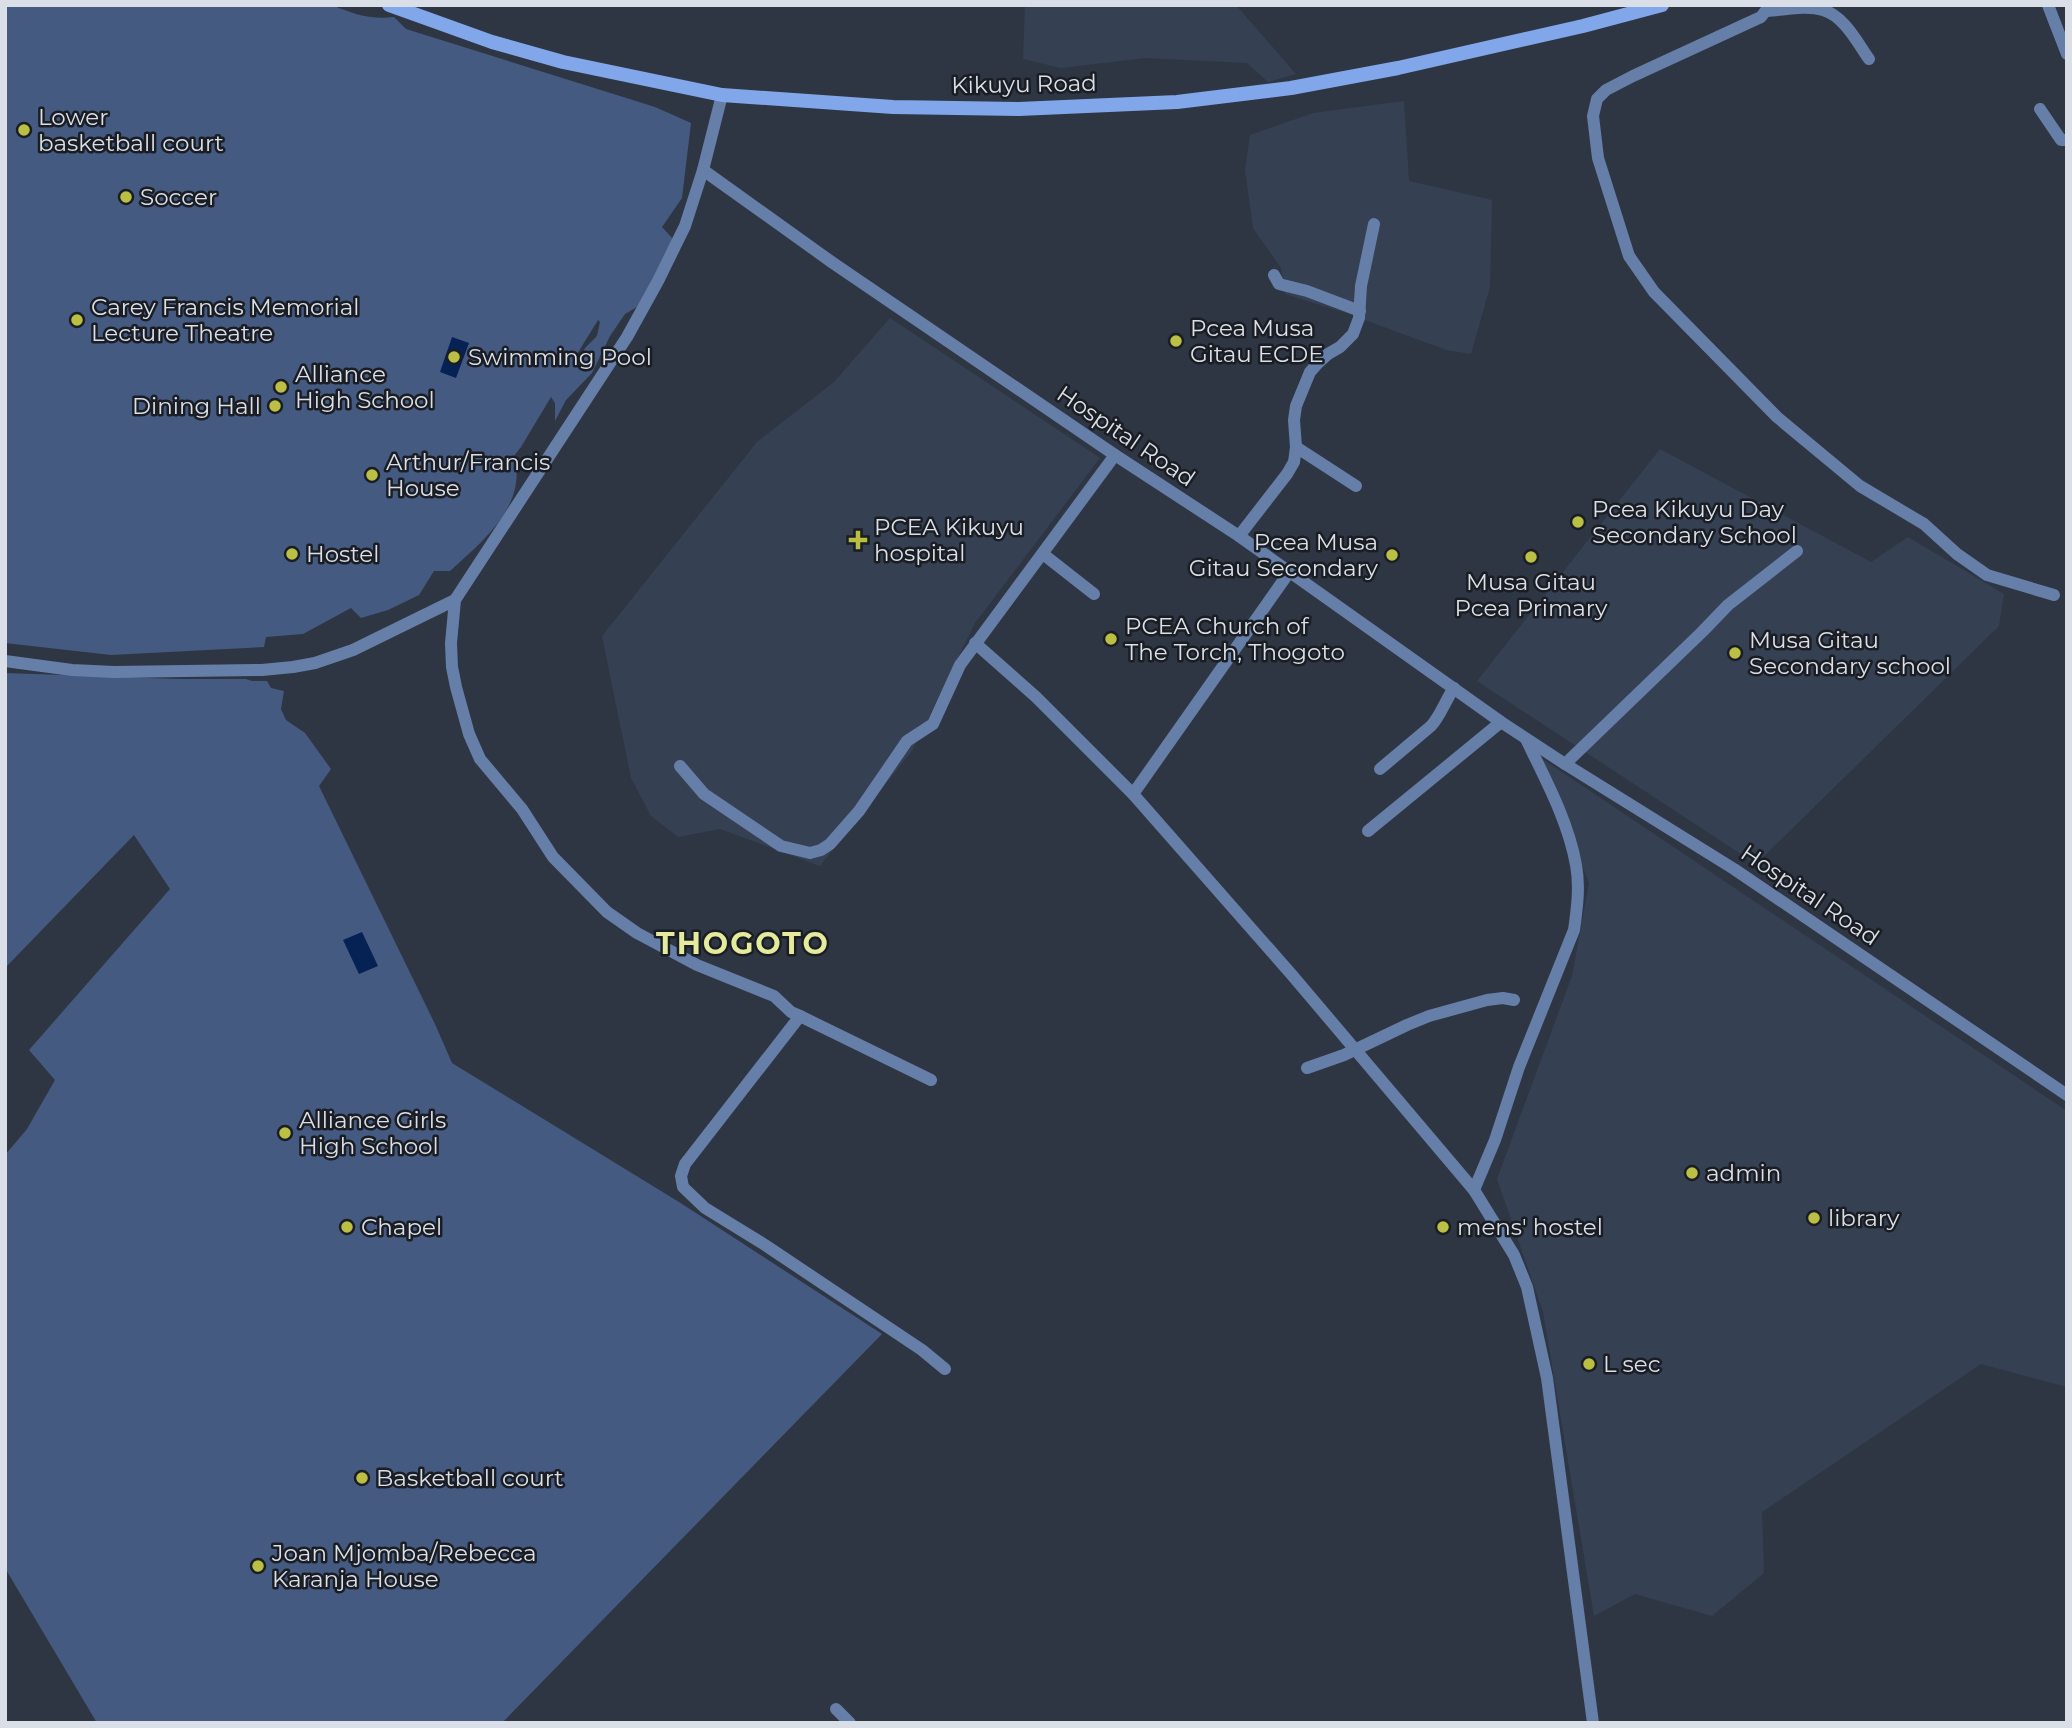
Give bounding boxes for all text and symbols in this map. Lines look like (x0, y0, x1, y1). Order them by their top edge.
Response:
street label: Kikuyu Road (951, 69, 1097, 99)
place label: Lower basketball court (38, 103, 224, 157)
marker: Lower basketball court (16, 122, 32, 138)
place label: Soccer (140, 183, 217, 211)
marker: Soccer (118, 189, 134, 205)
place label: Carey Francis Memorial Lecture Theatre (91, 293, 359, 347)
marker: Carey Francis Memorial Lecture Theatre (69, 312, 85, 328)
place label: Pcea Musa Gitau ECDE (1190, 314, 1324, 368)
marker: Pcea Musa Gitau ECDE (1168, 333, 1184, 349)
place label: Swimming Pool (468, 343, 652, 371)
marker: Swimming Pool (446, 349, 462, 365)
place label: Alliance High School (295, 360, 435, 414)
marker: Alliance High School (273, 379, 289, 395)
street label: Hospital Road (1052, 379, 1200, 493)
place label: Dining Hall (132, 392, 261, 420)
marker: Dining Hall (267, 398, 283, 414)
place label: Arthur/Francis House (386, 448, 550, 502)
marker: Arthur/Francis House (364, 467, 380, 483)
place label: Pcea Kikuyu Day Secondary School (1592, 495, 1797, 549)
place label: PCEA Kikuyu hospital (874, 513, 1024, 567)
marker: Pcea Kikuyu Day Secondary School (1570, 514, 1586, 530)
place label: Pcea Musa Gitau Secondary (1189, 528, 1379, 582)
marker: PCEA Kikuyu hospital (848, 530, 868, 550)
place label: Hostel (306, 540, 379, 568)
marker: Hostel (284, 546, 300, 562)
marker: Pcea Musa Gitau Secondary (1384, 547, 1400, 563)
marker: Musa Gitau Pcea Primary (1523, 549, 1539, 565)
place label: Musa Gitau Pcea Primary (1455, 568, 1608, 622)
place label: PCEA Church of The Torch, Thogoto (1125, 612, 1345, 666)
place label: Musa Gitau Secondary school (1749, 626, 1951, 680)
marker: PCEA Church of The Torch, Thogoto (1103, 631, 1119, 647)
marker: Musa Gitau Secondary school (1727, 645, 1743, 661)
street label: Hospital Road (1736, 838, 1884, 952)
district label: THOGOTO (656, 925, 830, 962)
place label: Alliance Girls High School (299, 1106, 446, 1160)
marker: Alliance Girls High School (277, 1125, 293, 1141)
place label: admin (1706, 1159, 1781, 1187)
marker: admin (1684, 1165, 1700, 1181)
place label: library (1828, 1204, 1900, 1232)
marker: library (1806, 1210, 1822, 1226)
place label: Chapel (361, 1213, 442, 1241)
place label: mens' hostel (1457, 1213, 1603, 1241)
marker: Chapel (339, 1219, 355, 1235)
marker: mens' hostel (1435, 1219, 1451, 1235)
place label: L sec (1603, 1350, 1661, 1378)
marker: L sec (1581, 1356, 1597, 1372)
place label: Basketball court (376, 1464, 564, 1492)
marker: Basketball court (354, 1470, 370, 1486)
place label: Joan Mjomba/Rebecca Karanja House (271, 1539, 537, 1593)
marker: Joan Mjomba/Rebecca Karanja House (250, 1558, 266, 1574)

